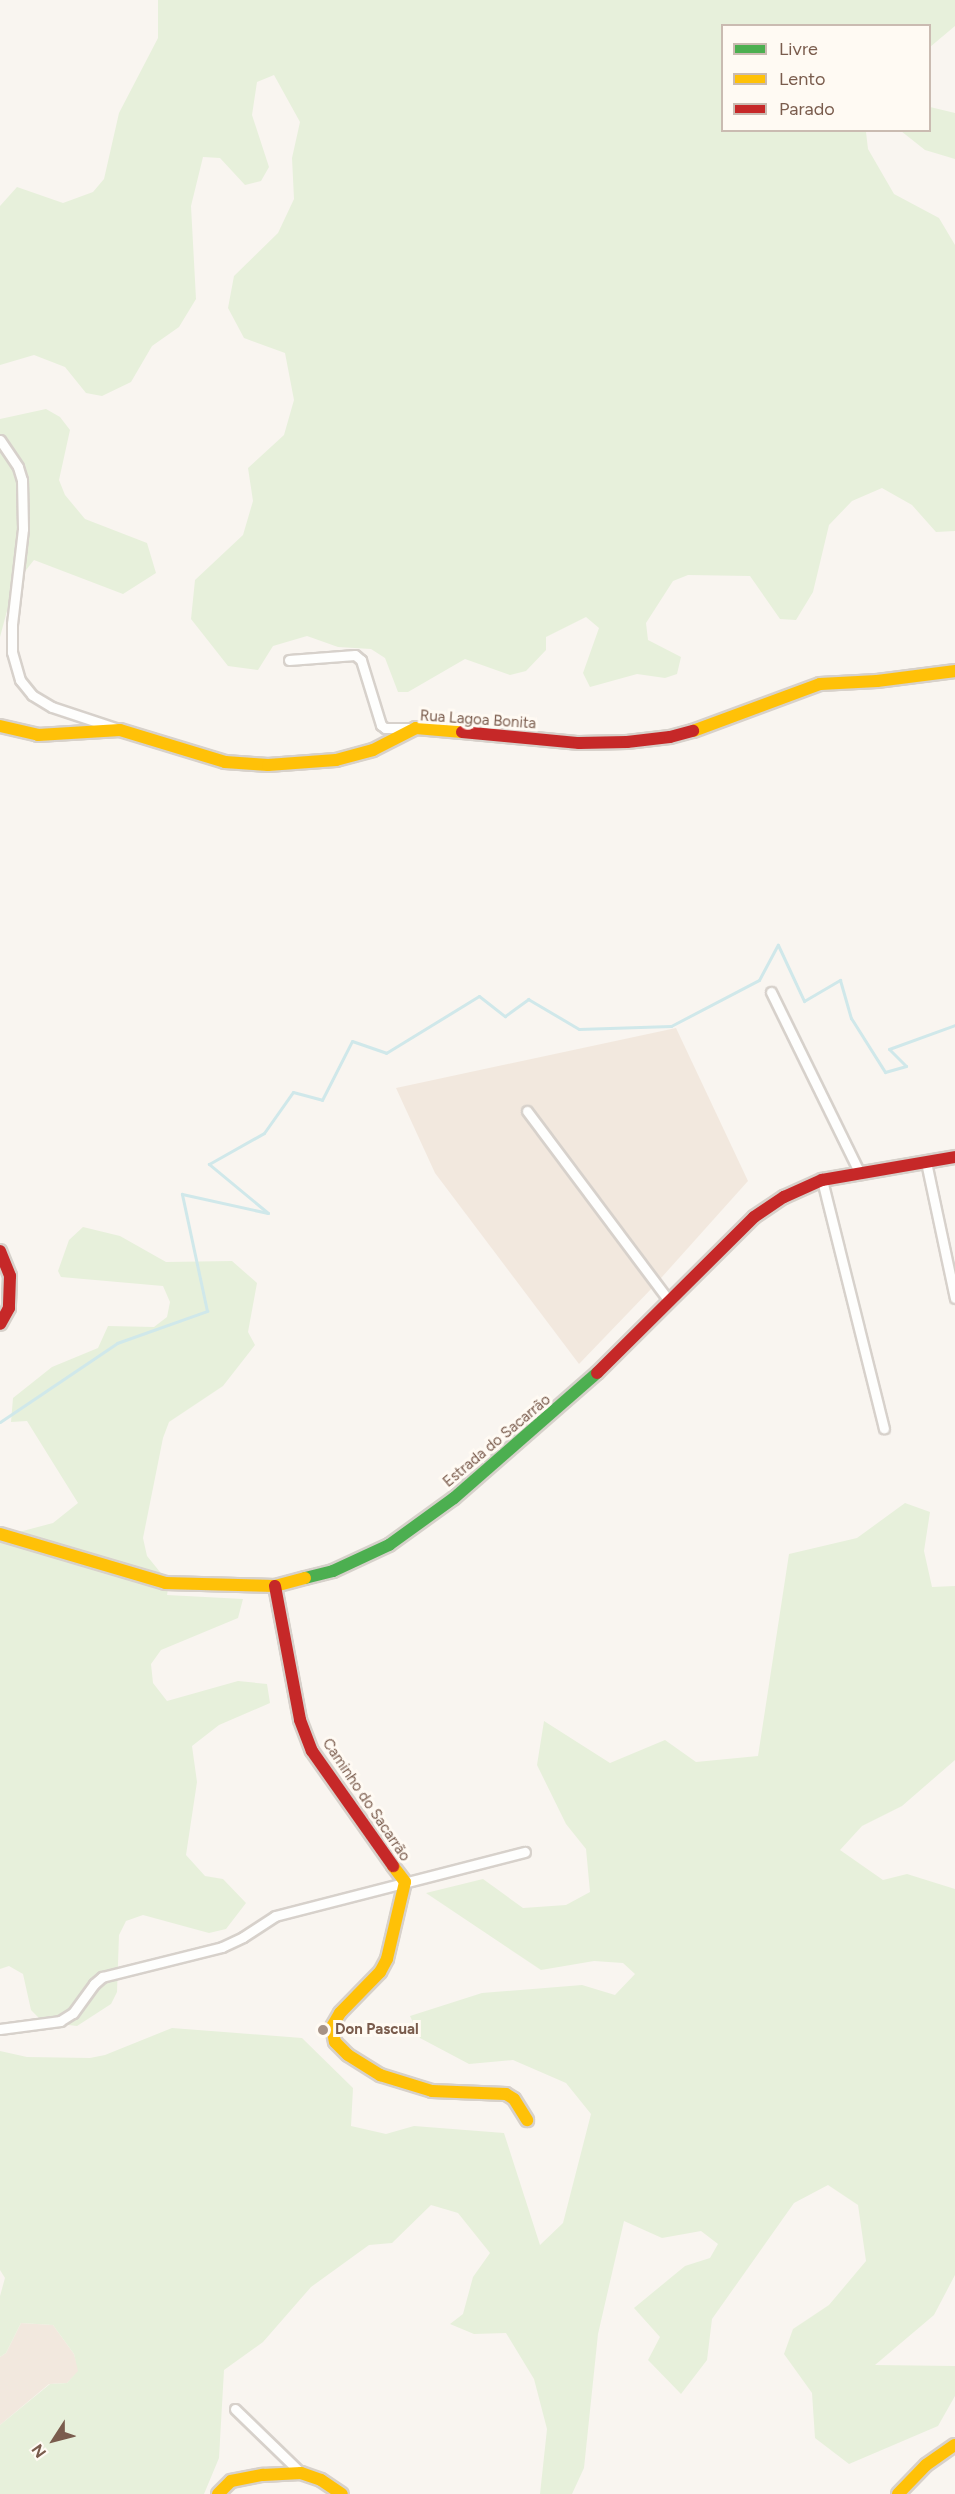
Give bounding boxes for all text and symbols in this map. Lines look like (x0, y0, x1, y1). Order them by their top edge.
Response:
legend (721, 24, 931, 132)
text: Livre (779, 38, 818, 60)
text: Lento (779, 68, 825, 90)
text: Parado (779, 98, 835, 120)
street label: Rua Lagoa Bonita (419, 707, 537, 733)
street label: Estrada do Sacarrão (440, 1391, 554, 1491)
street label: Caminho do Sacarrão (318, 1735, 414, 1865)
place label: Don Pascual (335, 2021, 419, 2039)
marker: Don Pascual (316, 2023, 330, 2037)
north arrow (24, 2410, 84, 2470)
text: N (28, 2440, 50, 2461)

